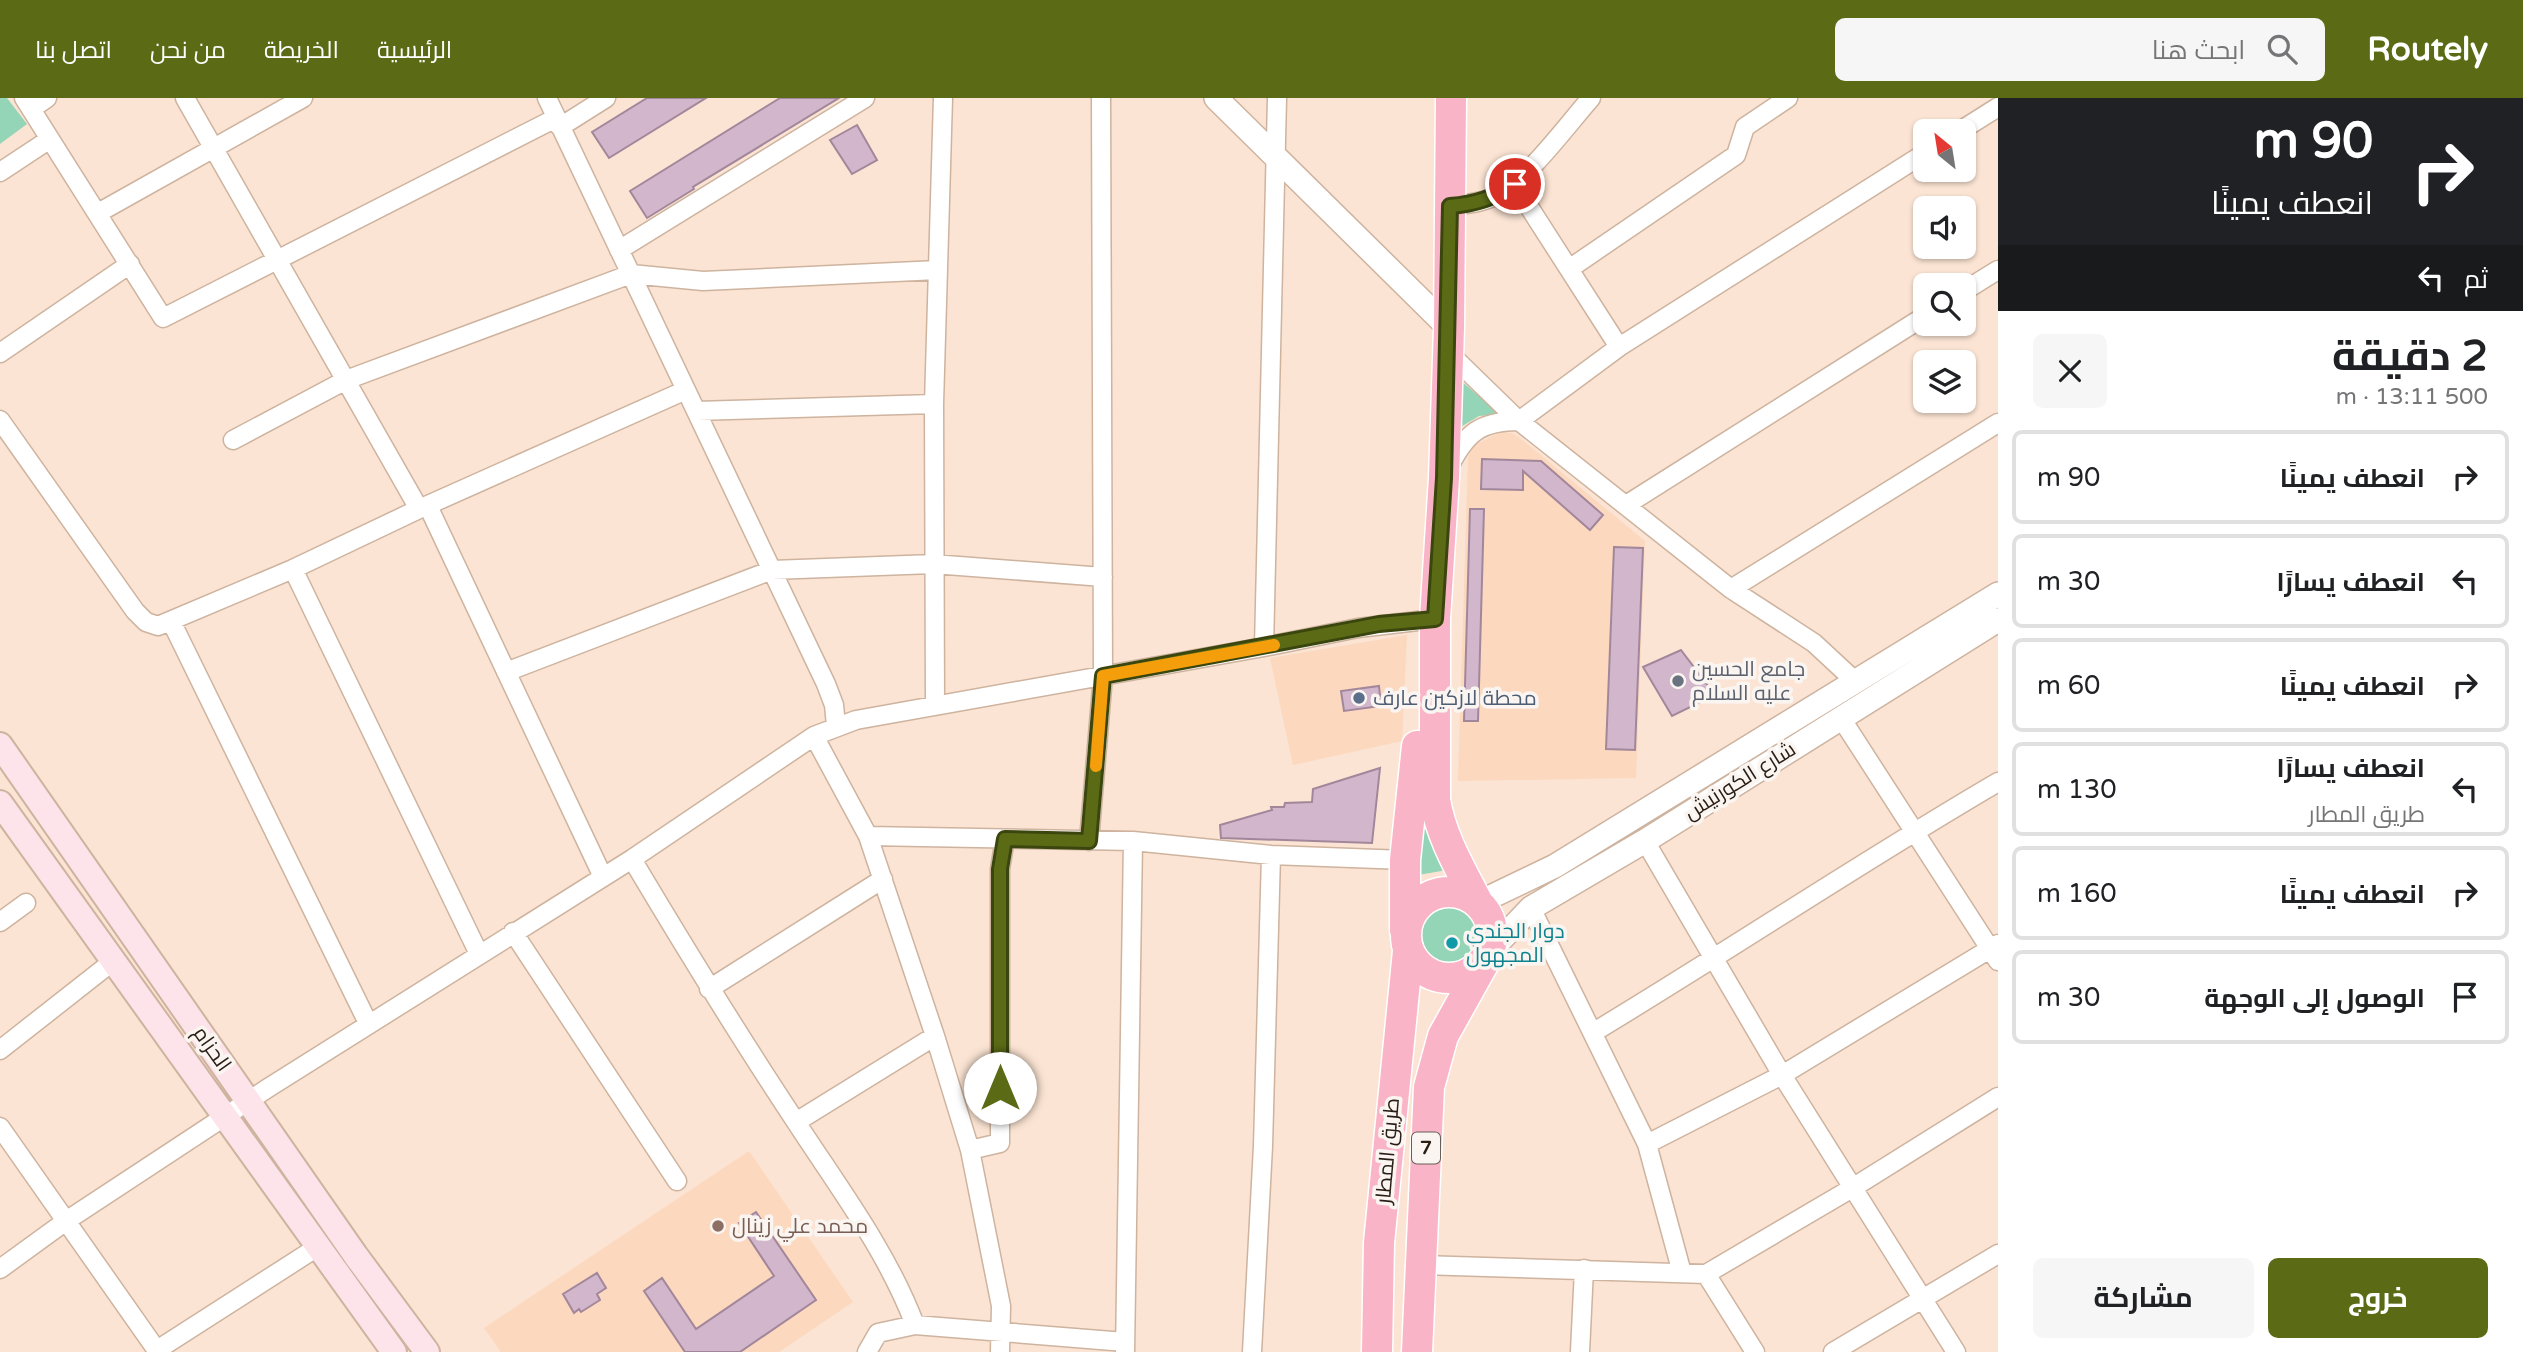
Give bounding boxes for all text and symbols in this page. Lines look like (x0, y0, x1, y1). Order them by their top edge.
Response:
search box (1835, 18, 2325, 81)
icon: search (2263, 30, 2301, 68)
text: Routely (2367, 30, 2488, 69)
text: ابحث هنا (2152, 35, 2245, 66)
text: اتصل بنا (35, 36, 112, 65)
text: من نحن (150, 36, 226, 65)
text: الخريطة (264, 36, 339, 65)
text: الرئيسية (377, 36, 452, 65)
text: 90 m (2254, 112, 2373, 171)
north arrow (1913, 119, 1976, 182)
map controls (1913, 119, 1976, 413)
icon: right (2397, 126, 2488, 217)
pin (1485, 154, 1545, 214)
icon: arrive (1496, 165, 1534, 203)
text: انعطف يمينًا (2211, 185, 2373, 223)
button: sound (1913, 196, 1976, 259)
icon: left (2412, 259, 2450, 297)
text: ثم (2464, 264, 2488, 295)
button: search (1913, 273, 1976, 336)
text: 2 دقيقة (2332, 331, 2488, 382)
button: close (2033, 334, 2107, 408)
button: layers (1913, 350, 1976, 413)
text: 500 m · 13:11 (2336, 383, 2488, 411)
icon: right (2446, 458, 2484, 496)
text: 90 m (2037, 462, 2100, 493)
text: انعطف يمينًا (2280, 463, 2425, 494)
icon: left (2446, 562, 2484, 600)
text: 30 m (2037, 566, 2100, 597)
text: انعطف يسارًا (2276, 567, 2425, 598)
place label: جامع الحسين عليه السلام (1692, 657, 1805, 707)
icon: right (2446, 666, 2484, 704)
text: 60 m (2037, 670, 2100, 701)
text: انعطف يمينًا (2280, 671, 2425, 702)
marker: جامع الحسين عليه السلام (1670, 673, 1686, 689)
place label: محطة لازكين عارف (1373, 686, 1537, 711)
marker: محطة لازكين عارف (1351, 690, 1367, 706)
street label: شارع الكورنيش (1680, 737, 1801, 826)
text: انعطف يسارًا (2276, 753, 2425, 784)
icon: left (2446, 770, 2484, 808)
text: 130 m (2037, 774, 2117, 805)
text: طريق المطار (2308, 801, 2425, 829)
icon: right (2446, 874, 2484, 912)
text: 160 m (2037, 878, 2117, 909)
text: انعطف يمينًا (2280, 879, 2425, 910)
place label: دوار الجندي المجهول (1466, 919, 1565, 968)
marker: دوار الجندي المجهول (1444, 935, 1460, 951)
icon: arrive (2446, 978, 2484, 1016)
text: 30 m (2037, 982, 2100, 1013)
text: الوصول إلى الوجهة (2204, 983, 2425, 1014)
street label: الحزام (187, 1022, 236, 1077)
position arrow (963, 1051, 1037, 1125)
street label: طريق المطار (1371, 1097, 1405, 1206)
road number: 7 (1412, 1132, 1440, 1164)
place label: محمد علي زينال (732, 1214, 868, 1242)
marker: محمد علي زينال (710, 1218, 726, 1234)
button: مشاركة (2033, 1258, 2254, 1338)
button: خروج (2268, 1258, 2488, 1338)

